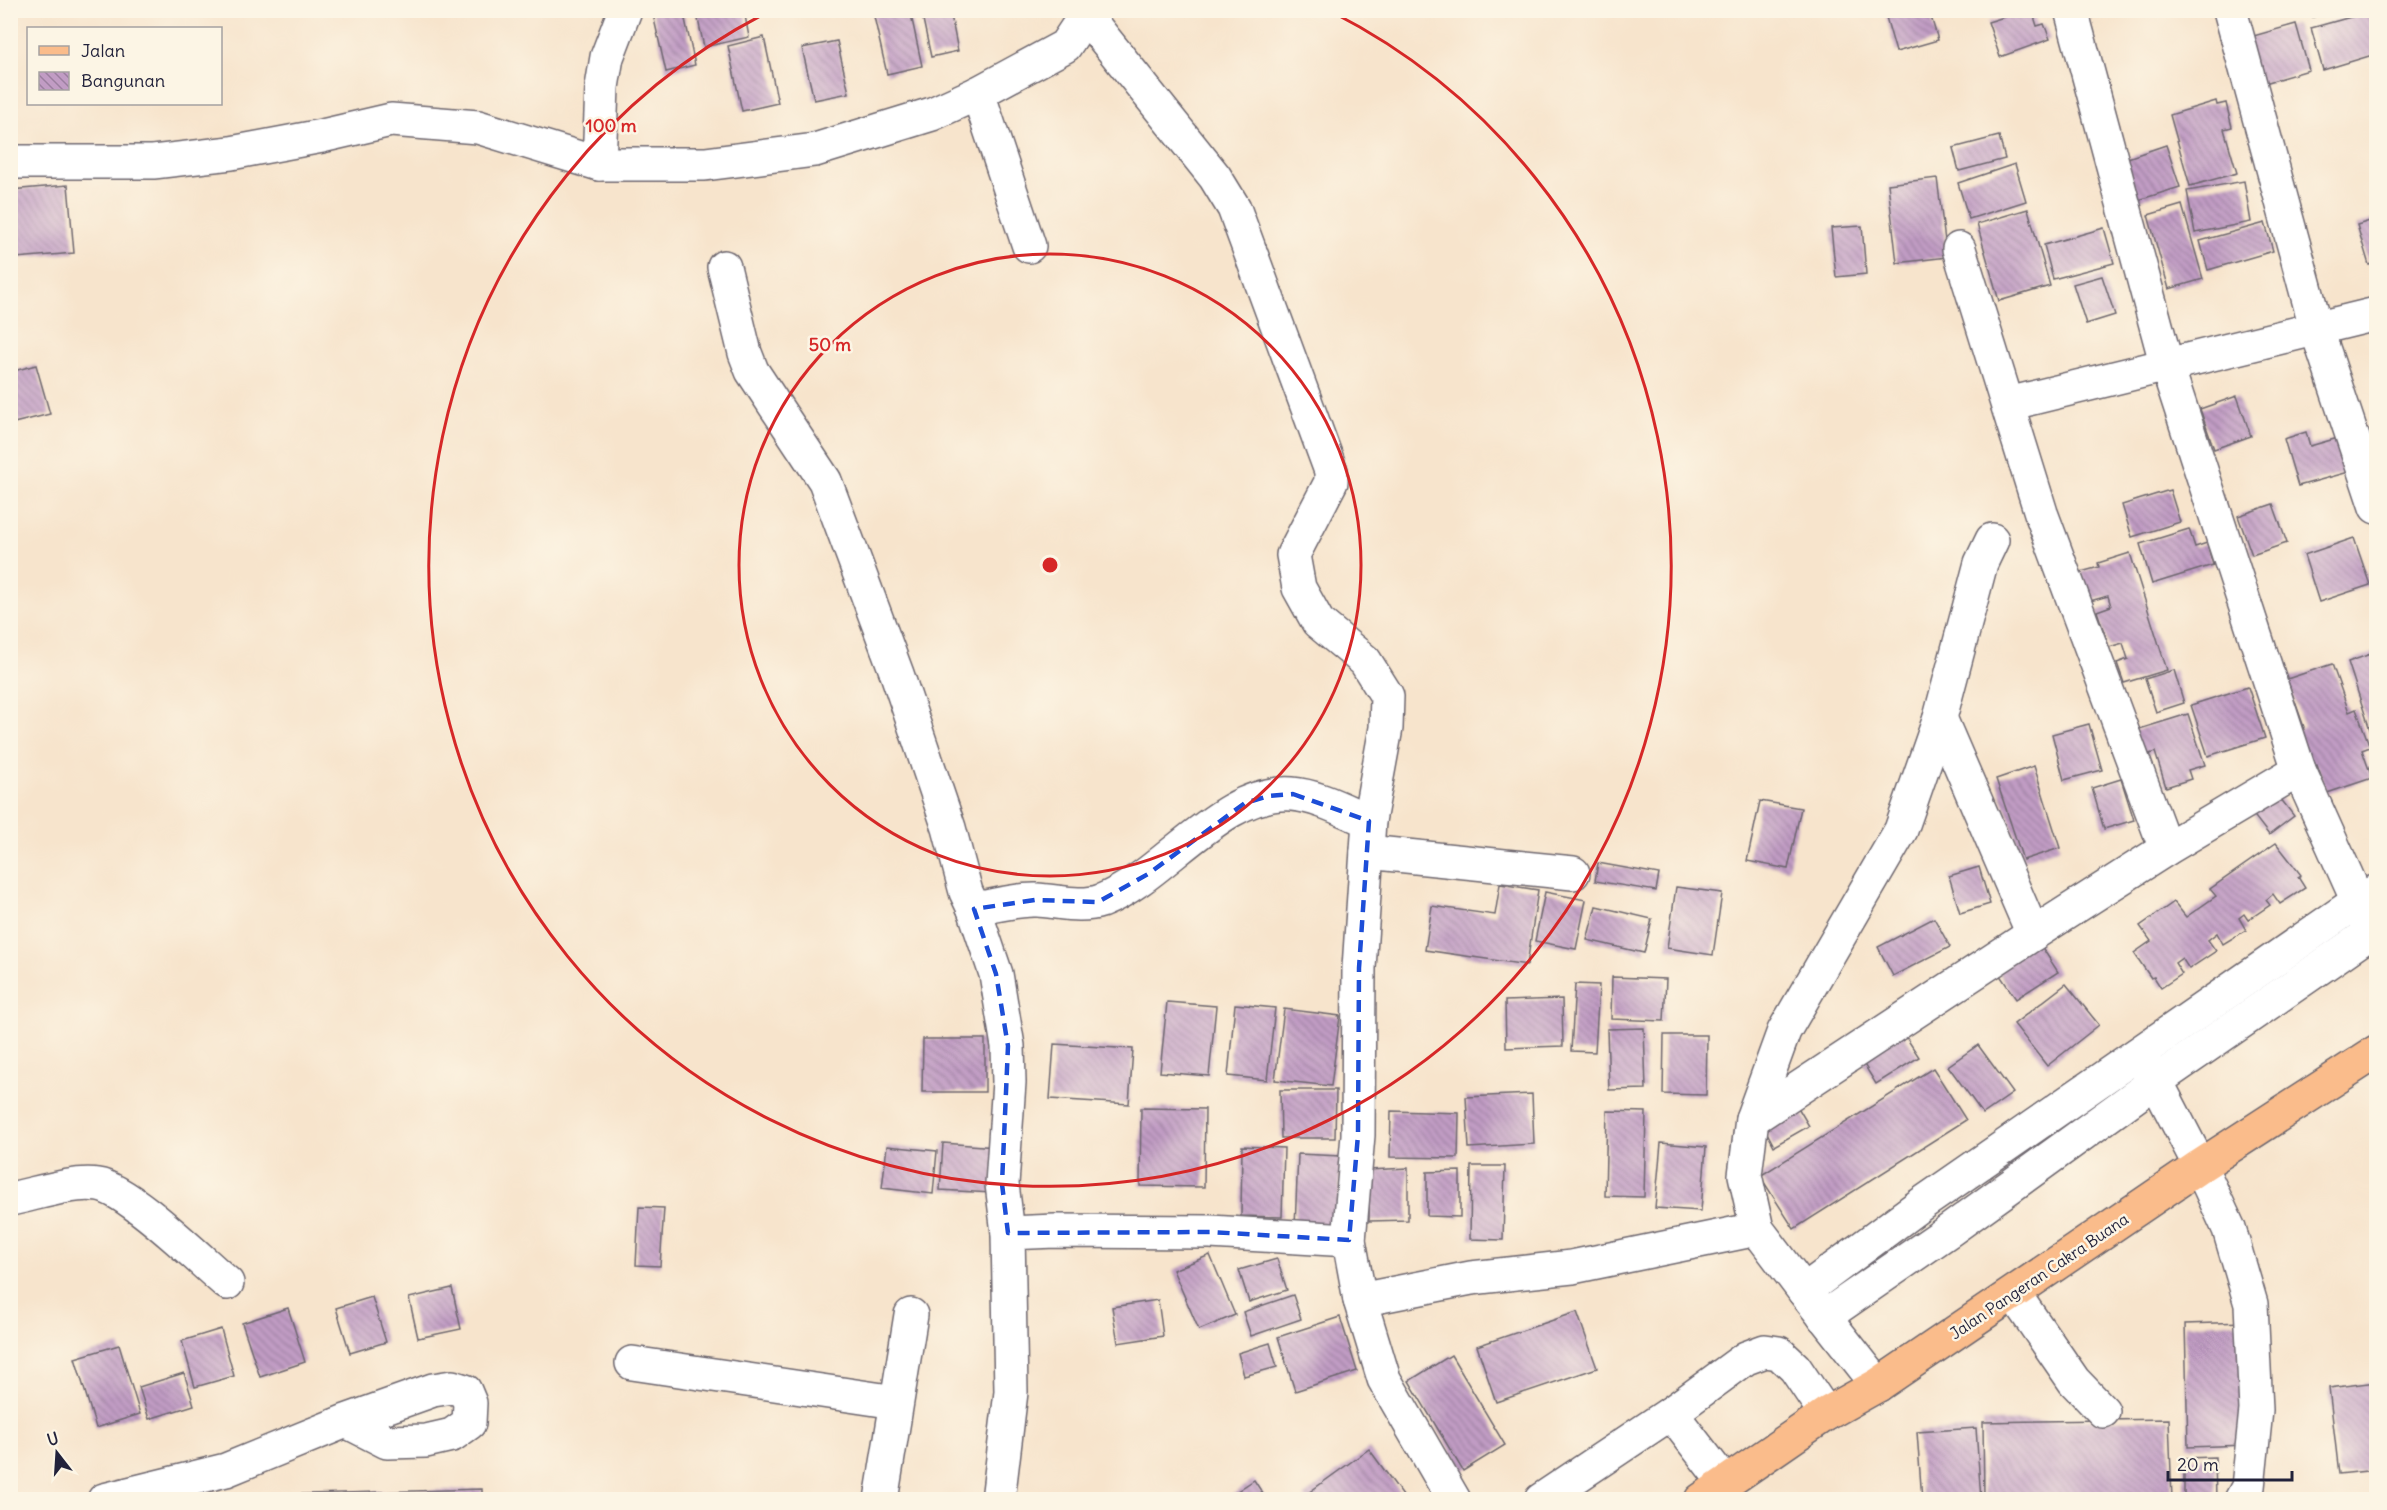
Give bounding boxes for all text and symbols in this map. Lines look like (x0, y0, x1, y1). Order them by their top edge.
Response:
legend (27, 27, 222, 105)
text: Jalan (81, 39, 125, 62)
text: Bangunan (81, 69, 165, 92)
text: 100 m (586, 114, 637, 137)
text: 50 m (809, 333, 851, 356)
centre of rings (1040, 555, 1060, 575)
street label: Jalan Pangeran Cakra Buana (1946, 1209, 2132, 1343)
north arrow (27, 1423, 87, 1483)
text: U (44, 1427, 61, 1450)
scale bar (2168, 1444, 2292, 1482)
text: 20 m (2177, 1453, 2219, 1476)

